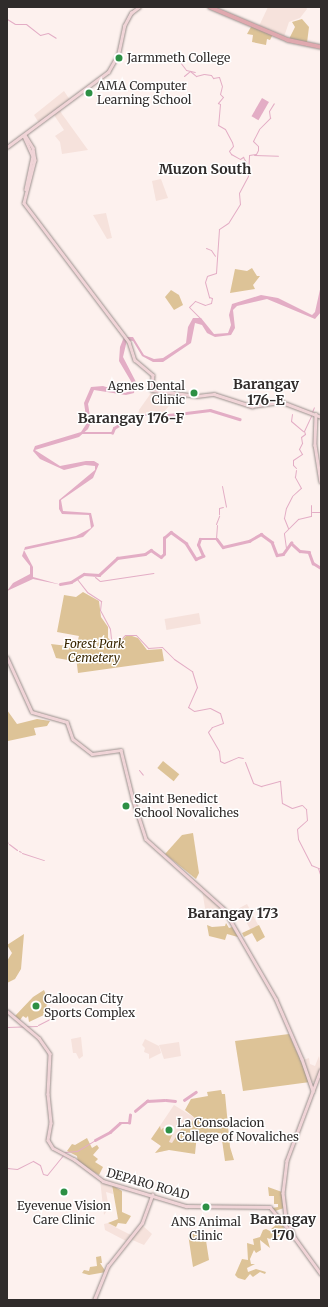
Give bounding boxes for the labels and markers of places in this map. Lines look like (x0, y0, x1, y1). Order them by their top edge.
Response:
place label: Jarmmeth College (127, 51, 230, 65)
marker: Jarmmeth College (114, 53, 124, 63)
place label: AMA Computer Learning School (97, 79, 191, 107)
marker: AMA Computer Learning School (84, 88, 94, 98)
place label: Agnes Dental Clinic (108, 379, 185, 407)
marker: Agnes Dental Clinic (188, 387, 200, 399)
place label: Saint Benedict School Novaliches (134, 792, 239, 820)
marker: Saint Benedict School Novaliches (121, 801, 131, 811)
place label: Caloocan City Sports Complex (44, 992, 135, 1020)
marker: Caloocan City Sports Complex (31, 1001, 41, 1011)
place label: La Consolacion College of Novaliches (177, 1116, 299, 1144)
marker: La Consolacion College of Novaliches (164, 1125, 174, 1135)
marker: Eyevenue Vision Care Clinic (58, 1186, 70, 1198)
place label: Eyevenue Vision Care Clinic (17, 1199, 111, 1227)
marker: ANS Animal Clinic (200, 1201, 212, 1213)
place label: ANS Animal Clinic (171, 1215, 241, 1243)

